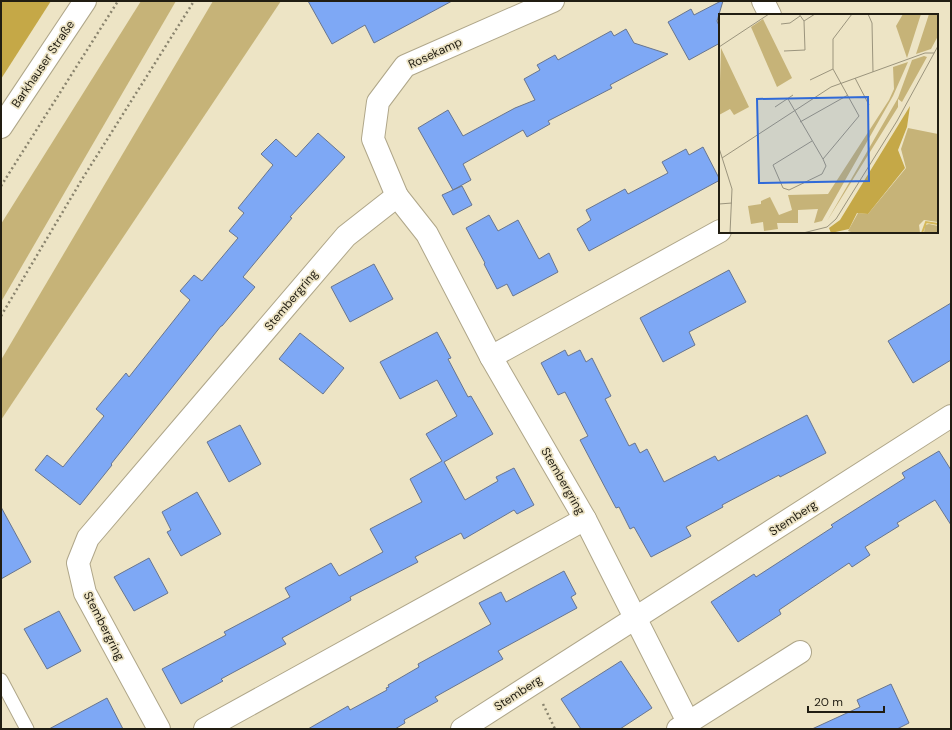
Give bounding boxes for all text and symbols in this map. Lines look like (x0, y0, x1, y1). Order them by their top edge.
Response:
inset map (719, 14, 938, 233)
street label: Barkhauser Straße (8, 17, 78, 111)
street label: Rosekamp (406, 34, 464, 72)
street label: Stembergring (261, 266, 321, 334)
street label: Stembergring (537, 444, 589, 518)
street label: Stemberg (766, 496, 820, 540)
street label: Stembergring (80, 589, 128, 663)
street label: Stemberg (491, 671, 545, 715)
scale bar (808, 688, 884, 714)
text: 20 m (814, 694, 843, 710)

